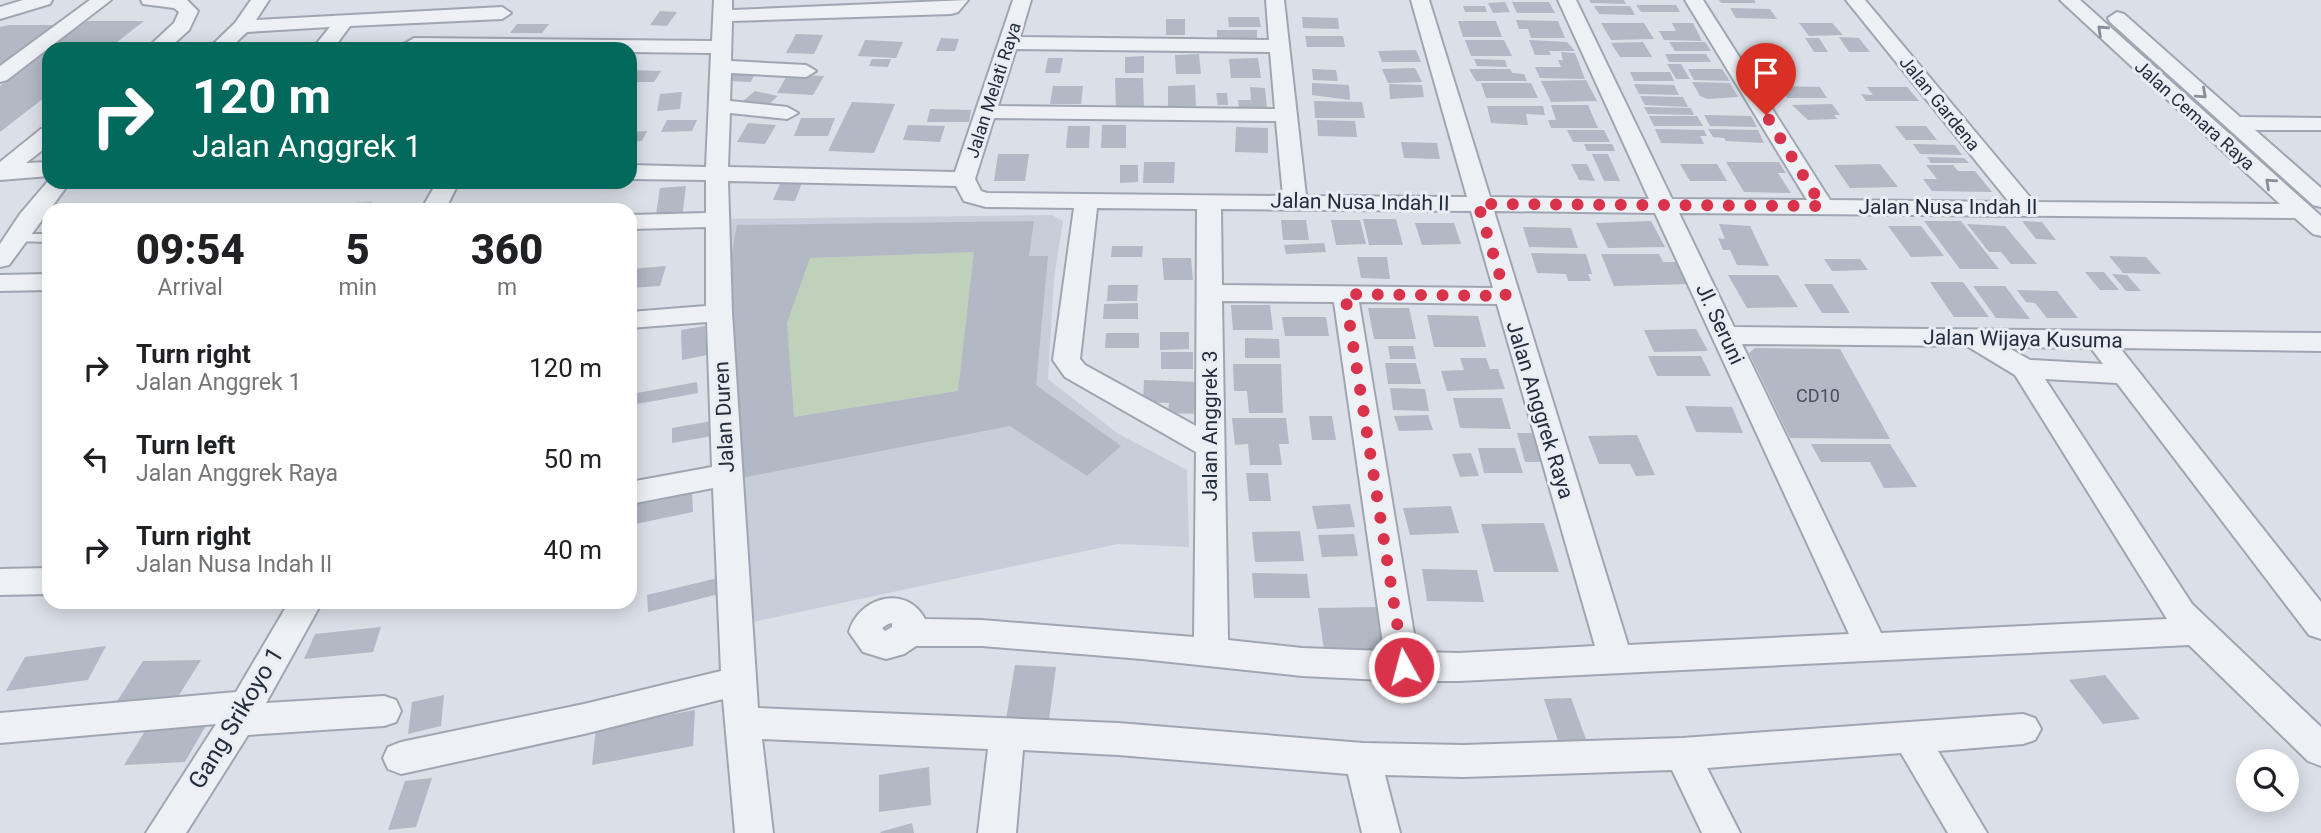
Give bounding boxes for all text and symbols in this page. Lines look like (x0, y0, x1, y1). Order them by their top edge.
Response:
street label: Jalan Melati Raya (961, 20, 1025, 160)
one-way arrow (2097, 26, 2110, 39)
pin (1736, 43, 1796, 115)
street label: Jalan Gardena (1895, 51, 1985, 155)
icon: arrive (1747, 54, 1785, 92)
street label: Jalan Cemara Raya (2131, 56, 2259, 174)
text: 120 m (192, 68, 331, 125)
icon: right (77, 70, 168, 161)
one-way arrow (2194, 86, 2207, 98)
text: Jalan Anggrek 1 (192, 127, 422, 165)
one-way arrow (2266, 179, 2279, 191)
street label: Jalan Nusa Indah II (1270, 188, 1450, 216)
street label: Jalan Nusa Indah II (1858, 195, 2038, 219)
text: 09:54 (136, 225, 245, 274)
text: 5 (346, 225, 370, 274)
text: 360 (471, 225, 543, 274)
text: Arrival (158, 274, 223, 301)
text: min (338, 274, 377, 301)
text: m (497, 274, 517, 301)
street label: Jl. Seruni (1691, 280, 1749, 368)
street label: Jalan Anggrek Raya (1502, 318, 1578, 502)
street label: Jalan Wijaya Kusuma (1923, 325, 2123, 353)
text: Turn right (136, 339, 251, 369)
icon: right (77, 349, 115, 387)
street label: Jalan Anggrek 3 (1198, 351, 1222, 501)
text: 120 m (529, 353, 602, 383)
street label: Jalan Duren (709, 361, 739, 473)
text: Jalan Anggrek 1 (136, 369, 301, 396)
house number: CD10 (1796, 385, 1840, 406)
text: Turn left (136, 430, 235, 460)
icon: left (77, 440, 115, 478)
text: 50 m (544, 444, 602, 474)
text: Jalan Anggrek Raya (136, 460, 338, 487)
text: Turn right (136, 521, 251, 551)
icon: right (77, 531, 115, 569)
text: 40 m (544, 535, 602, 565)
text: Jalan Nusa Indah II (136, 551, 332, 578)
position arrow (1367, 630, 1441, 704)
street label: Gang Srikoyo 1 (183, 642, 289, 794)
map controls (2236, 749, 2299, 812)
button: search (2236, 749, 2299, 812)

